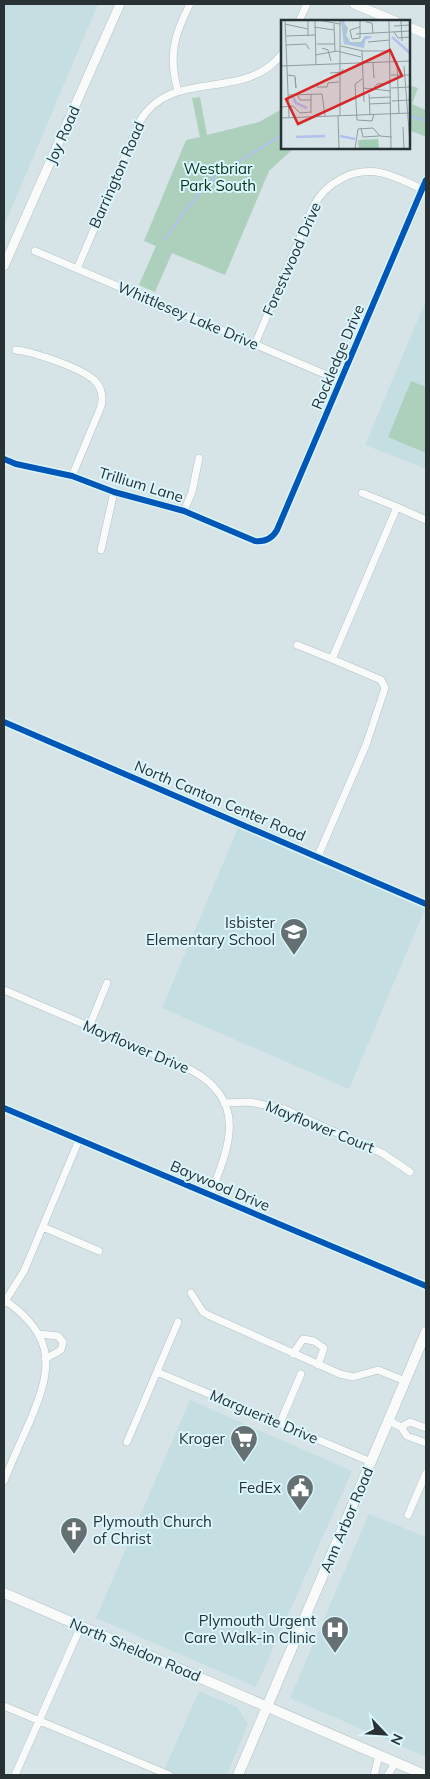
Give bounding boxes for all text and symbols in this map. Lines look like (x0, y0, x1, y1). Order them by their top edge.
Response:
inset map (281, 20, 410, 149)
street label: Joy Road (41, 103, 84, 167)
street label: Barrington Road (85, 119, 149, 231)
park label: Westbriar Park South (180, 159, 256, 195)
street label: Forestwood Drive (258, 199, 325, 318)
street label: Whittlesey Lake Drive (115, 277, 262, 354)
street label: Rockledge Drive (307, 302, 368, 412)
street label: Trillium Lane (97, 463, 186, 506)
street label: North Canton Center Road (132, 756, 309, 845)
place label: Isbister Elementary School (146, 913, 276, 949)
school or university icon: Isbister Elementary School (279, 917, 309, 956)
street label: Mayflower Drive (80, 1016, 192, 1077)
street label: Mayflower Court (263, 1096, 377, 1157)
street label: Baywood Drive (167, 1156, 273, 1215)
street label: Marguerite Drive (207, 1385, 321, 1448)
supermarket icon: Kroger (229, 1424, 259, 1463)
place label: Kroger (179, 1429, 226, 1448)
street label: Ann Arbor Road (316, 1464, 377, 1575)
public building icon: FedEx (285, 1473, 315, 1512)
place label: FedEx (239, 1478, 281, 1497)
place label: Plymouth Church of Christ (93, 1512, 212, 1548)
church icon: Plymouth Church of Christ (59, 1516, 89, 1555)
place label: Plymouth Urgent Care Walk-in Clinic (184, 1611, 316, 1647)
street label: North Sheldon Road (67, 1613, 204, 1686)
hospital icon: Plymouth Urgent Care Walk-in Clinic (320, 1615, 350, 1654)
north arrow (360, 1709, 410, 1759)
text: N (386, 1731, 407, 1748)

